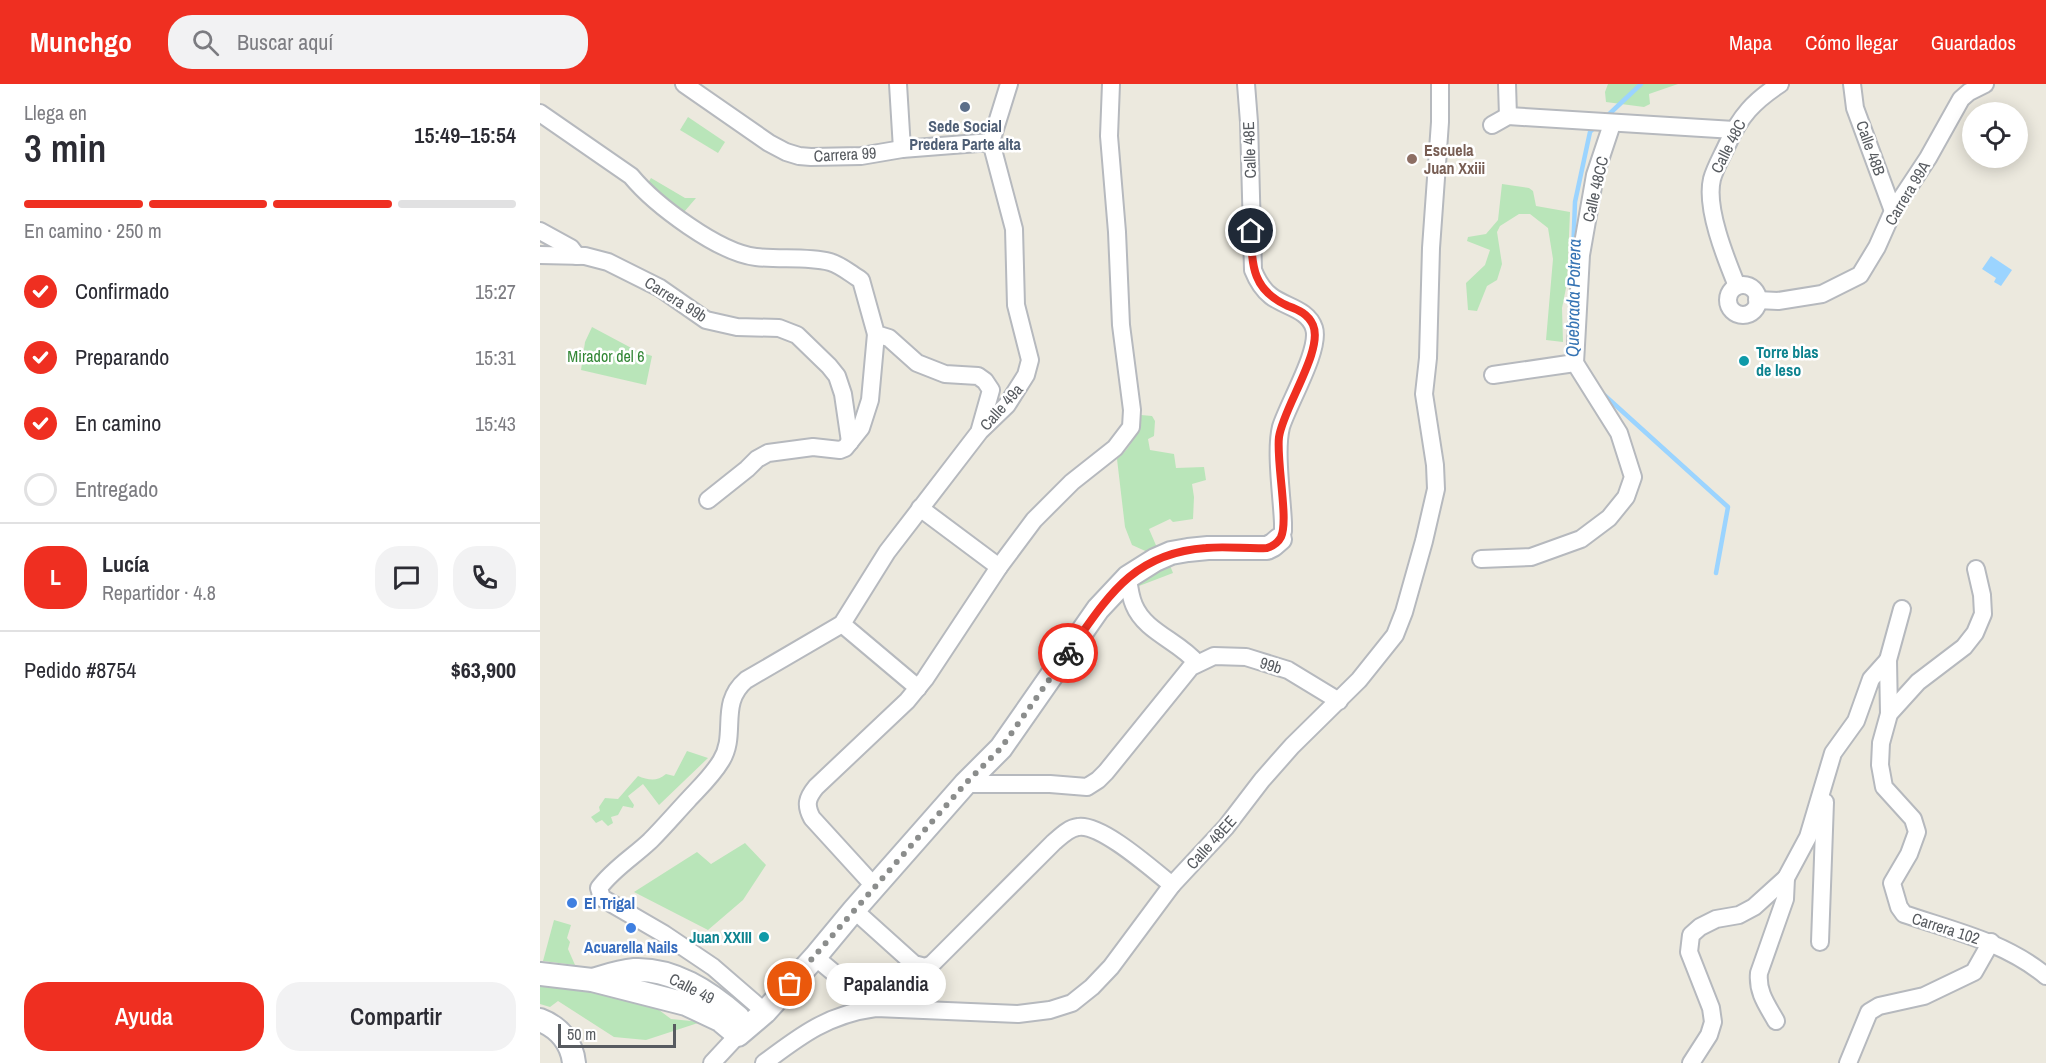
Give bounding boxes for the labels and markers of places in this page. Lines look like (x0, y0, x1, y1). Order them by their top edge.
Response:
marker: Sede Social Predera Parte alta (958, 100, 972, 114)
place label: Sede Social Predera Parte alta (909, 115, 1021, 155)
place label: Escuela Juan Xxiii (1424, 139, 1485, 179)
marker: Escuela Juan Xxiii (1405, 152, 1419, 166)
pin (1225, 205, 1276, 256)
place label: Torre blas de leso (1756, 341, 1818, 381)
marker: Torre blas de leso (1737, 354, 1751, 368)
place label: El Trigal (584, 892, 635, 914)
marker: El Trigal (565, 896, 579, 910)
marker: Acuarella Nails (624, 921, 638, 935)
place label: Juan XXIII (689, 926, 752, 948)
marker: Juan XXIII (757, 930, 771, 944)
place label: Acuarella Nails (584, 936, 678, 958)
pin (764, 958, 815, 1009)
callout: Papalandia (826, 963, 946, 1005)

